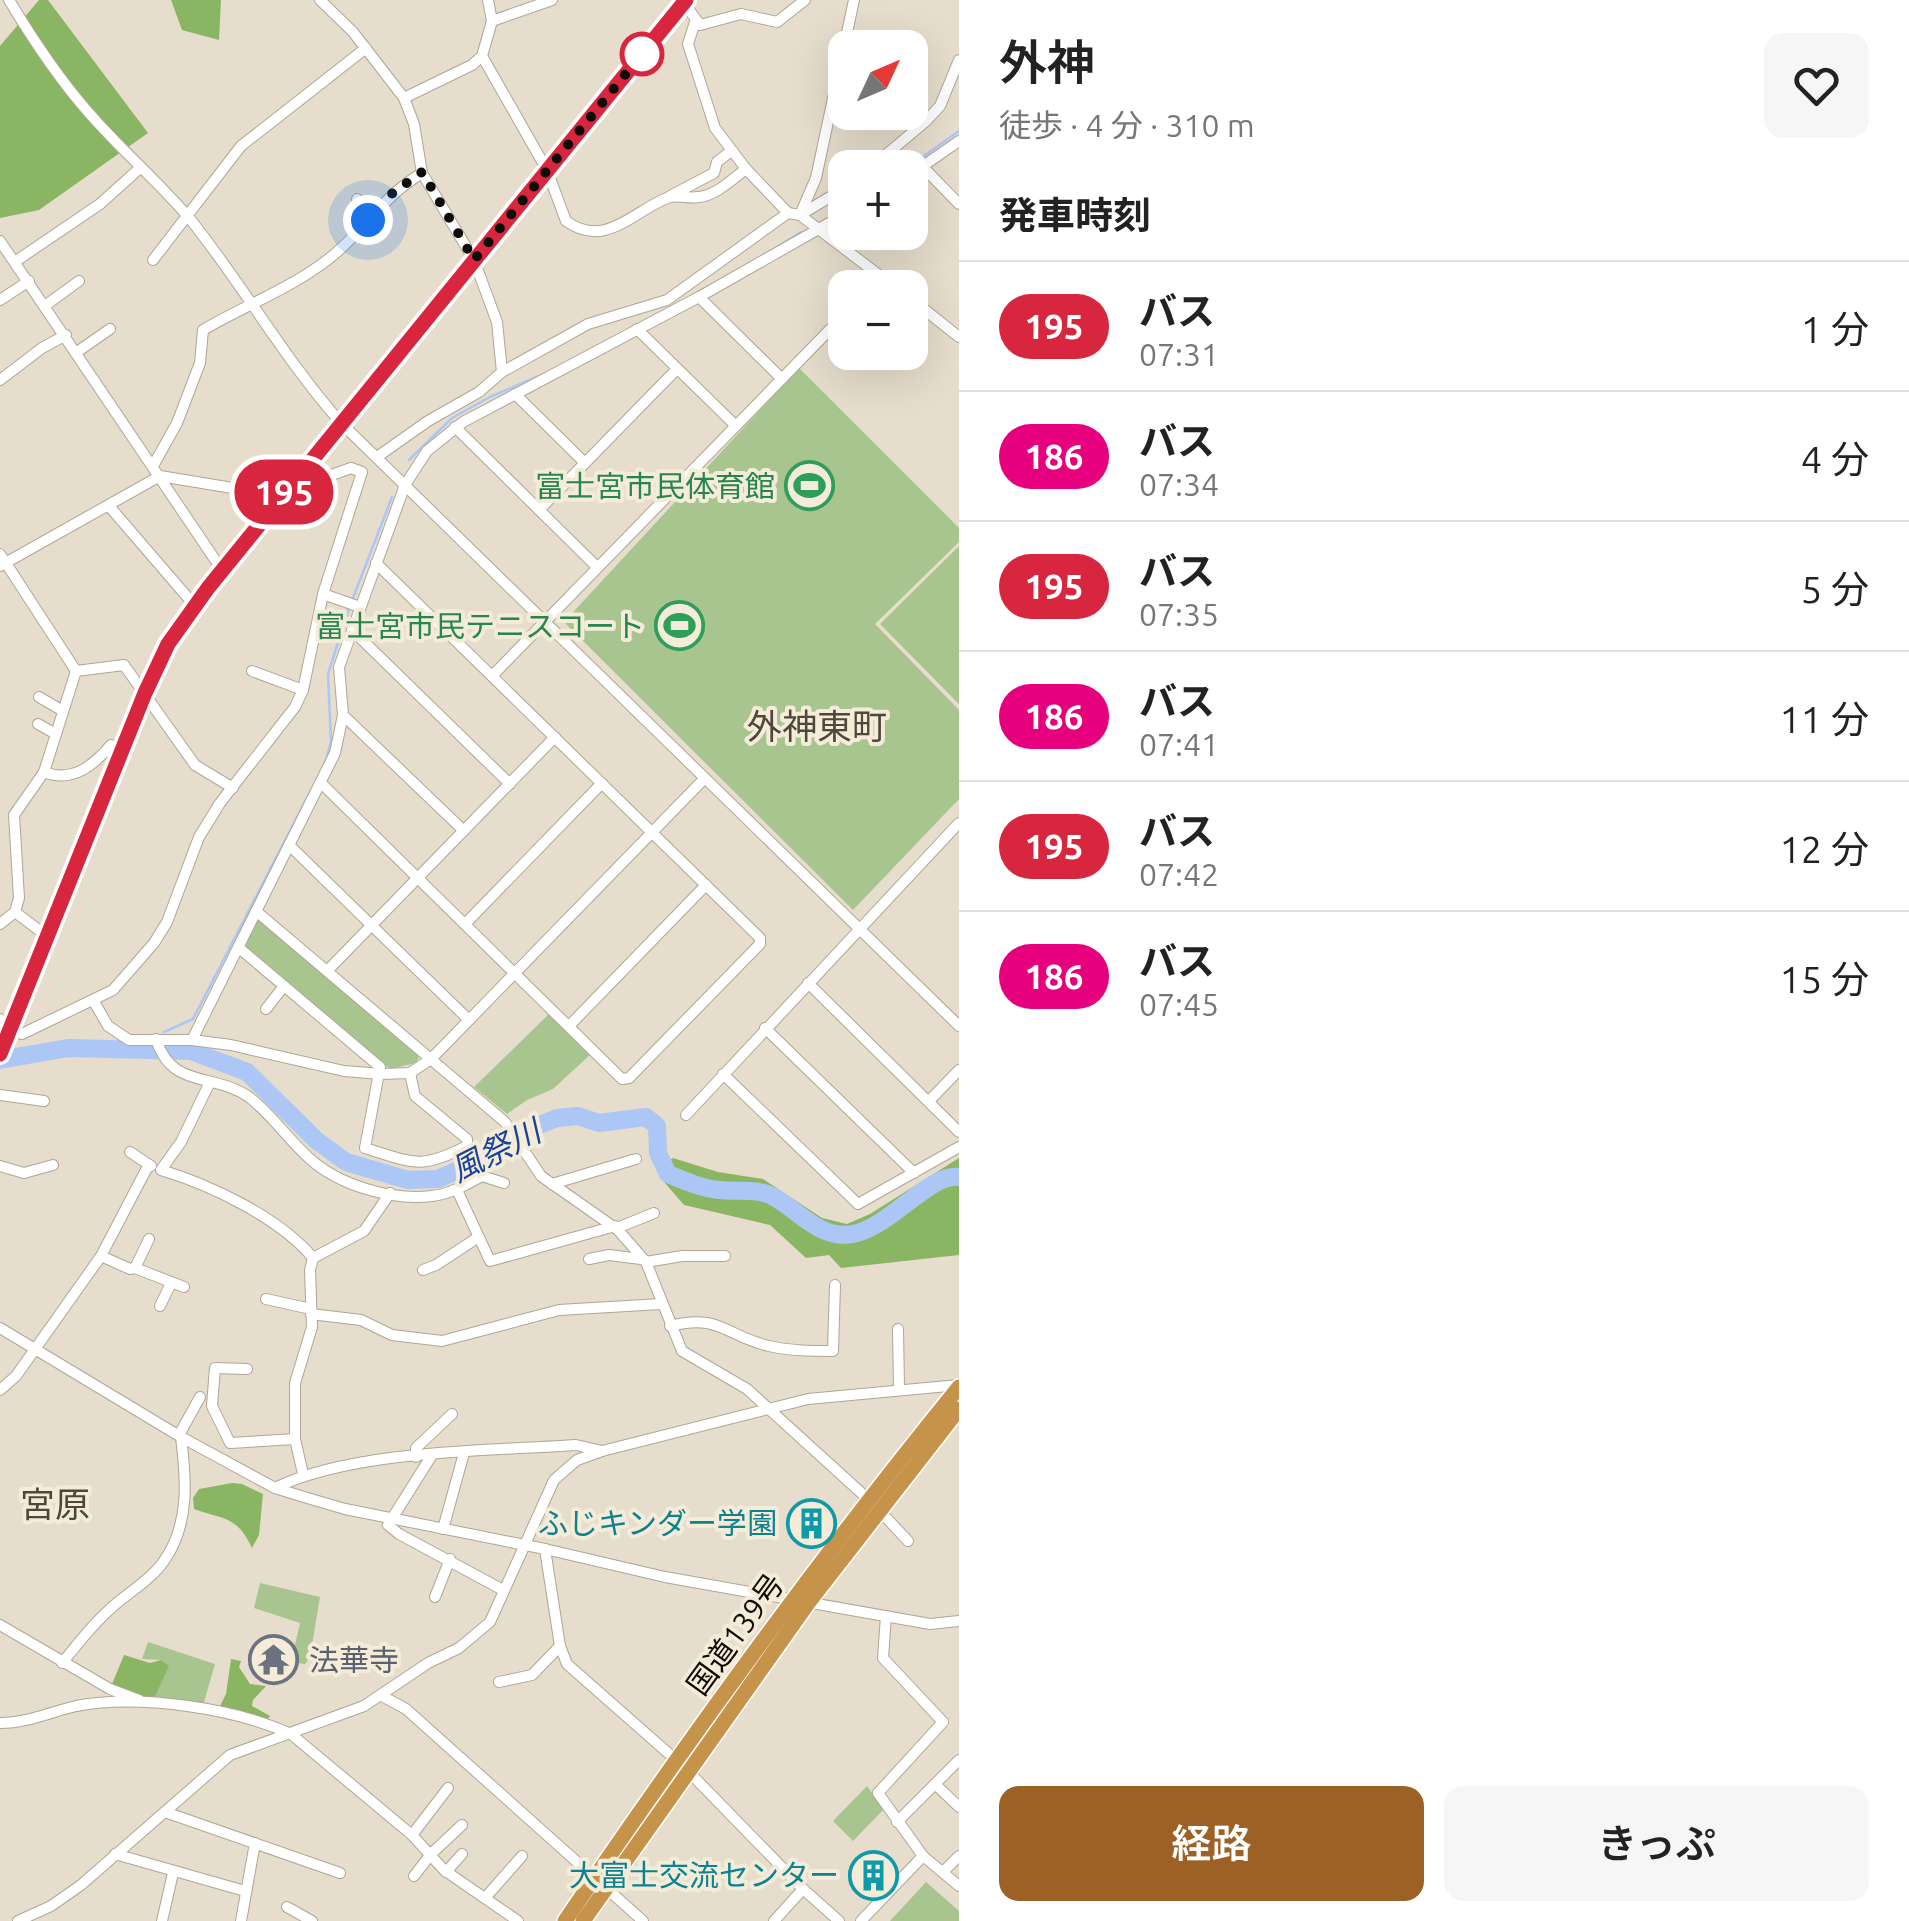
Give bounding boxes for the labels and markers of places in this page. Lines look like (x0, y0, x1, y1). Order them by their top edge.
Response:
unlabelled marker (621, 33, 663, 75)
sports icon: 富士宮市民体育館 (784, 460, 836, 512)
place label: 富士宮市民体育館 (535, 469, 775, 503)
sports icon: 富士宮市民テニスコート (654, 600, 706, 652)
place label: 富士宮市民テニスコート (315, 609, 645, 643)
building icon: ふじキンダー学園 (786, 1497, 838, 1549)
place label: ふじキンダー学園 (538, 1506, 777, 1540)
temple icon: 法華寺 (248, 1634, 300, 1686)
place label: 法華寺 (309, 1643, 399, 1677)
building icon: 大富士交流センター (848, 1849, 900, 1901)
place label: 大富士交流センター (569, 1858, 839, 1892)

